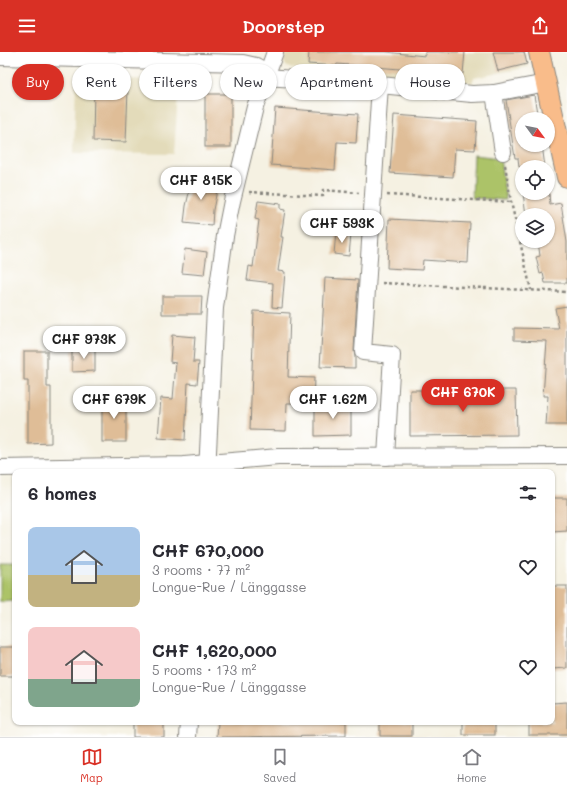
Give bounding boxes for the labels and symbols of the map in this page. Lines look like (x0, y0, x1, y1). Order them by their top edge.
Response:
north arrow (515, 112, 555, 152)
pin: CHF 815K (160, 167, 242, 201)
pin: CHF 593K (301, 210, 383, 244)
pin: CHF 973K (43, 326, 125, 360)
pin: CHF 670K (422, 379, 504, 413)
pin: CHF 679K (73, 386, 155, 420)
pin: CHF 1.62M (287, 386, 379, 420)

